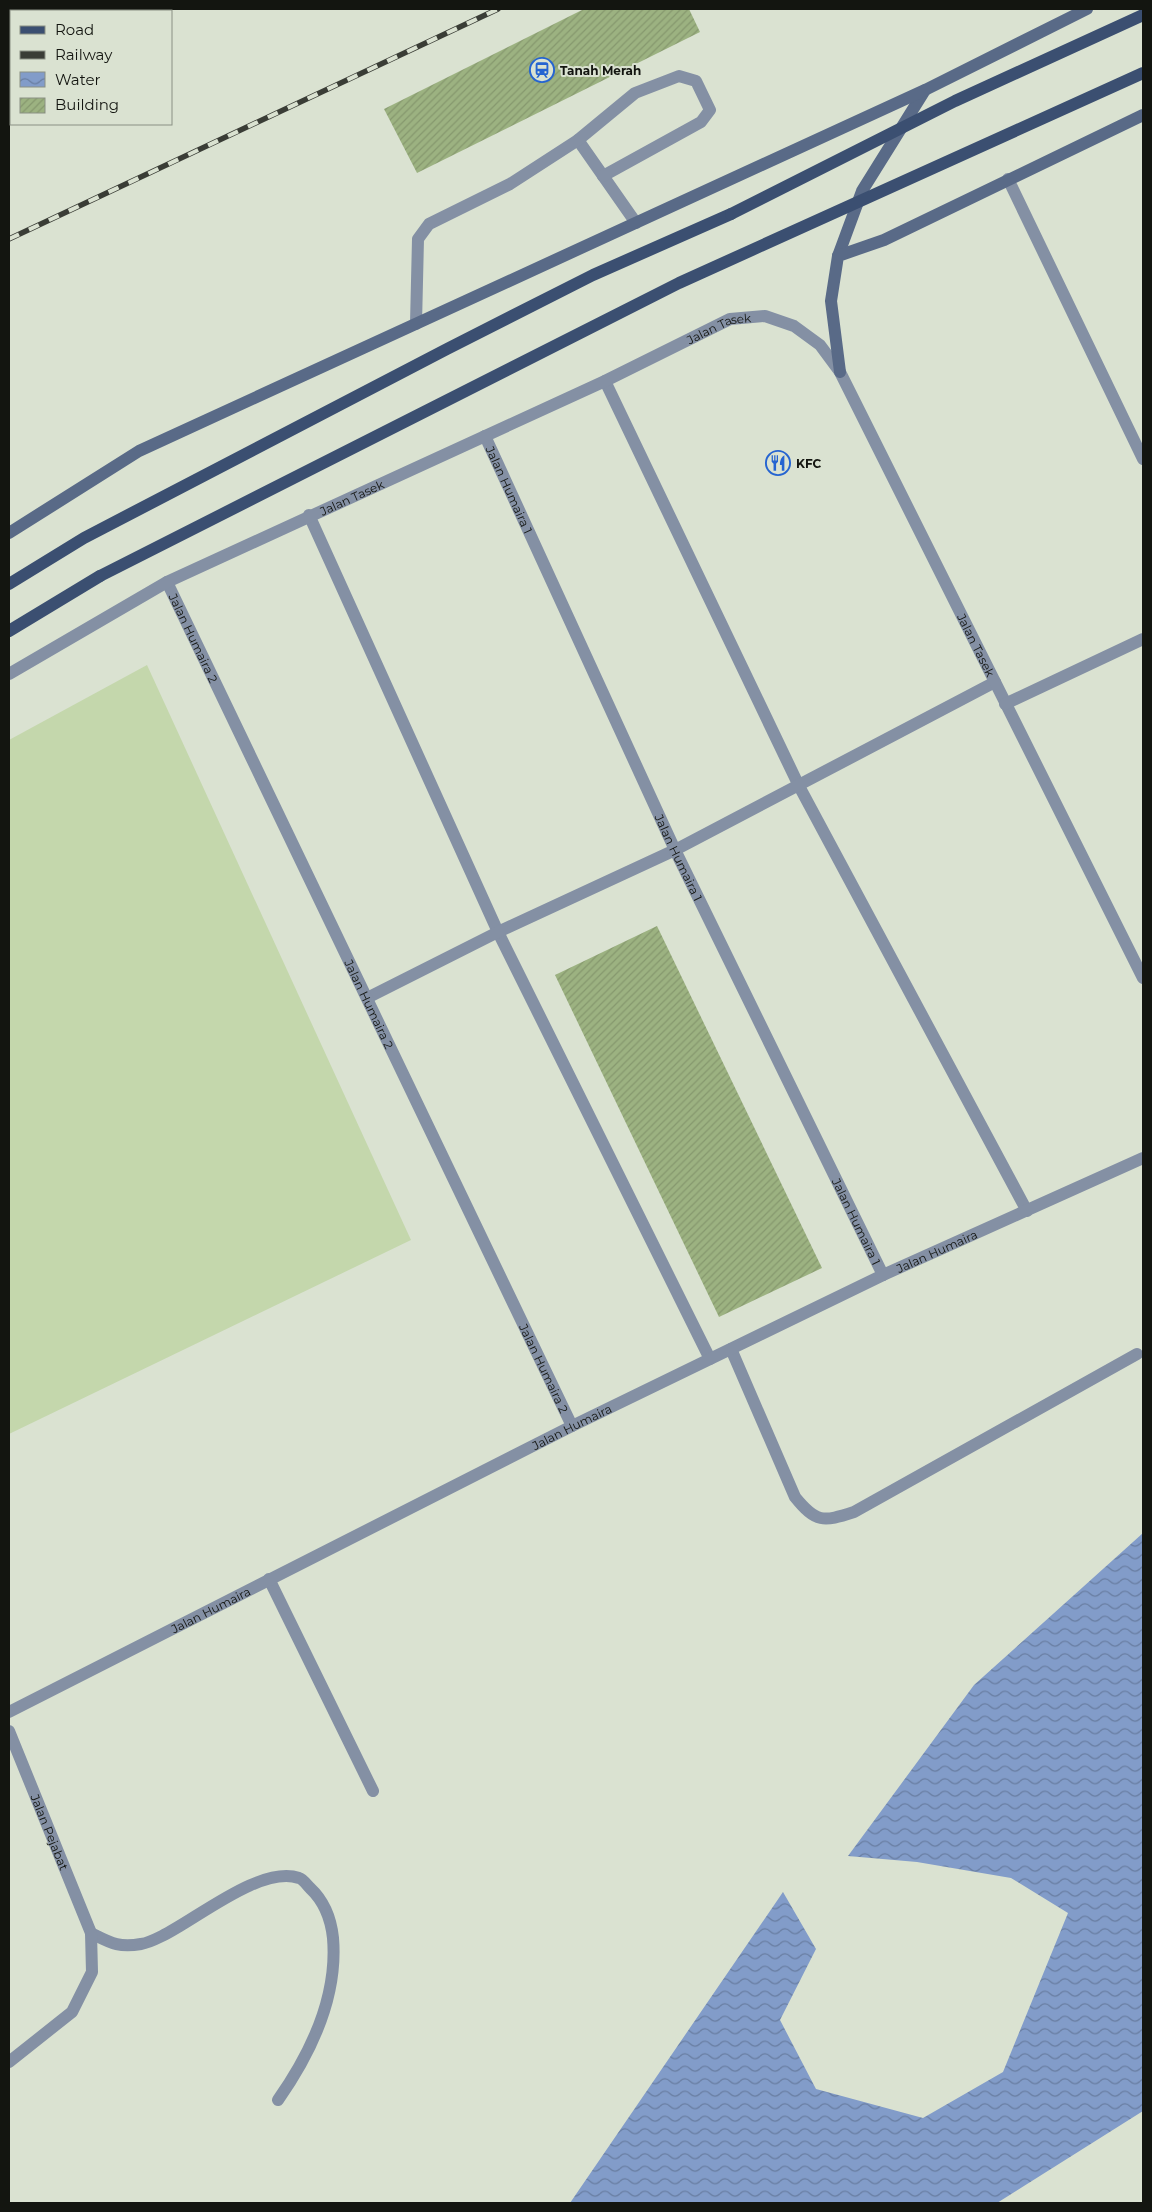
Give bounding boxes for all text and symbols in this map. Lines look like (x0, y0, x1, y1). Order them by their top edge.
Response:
legend (10, 10, 172, 125)
text: Road (55, 20, 94, 39)
text: Railway (55, 45, 113, 64)
station icon: Tanah Merah (529, 57, 555, 83)
place label: Tanah Merah (560, 63, 641, 78)
text: Water (55, 70, 101, 89)
text: Building (55, 95, 119, 114)
street label: Jalan Tasek (683, 310, 752, 347)
street label: Jalan Humaira 1 (483, 443, 536, 536)
restaurant icon: KFC (765, 450, 791, 476)
place label: KFC (796, 456, 821, 471)
street label: Jalan Tasek (316, 476, 387, 519)
street label: Jalan Humaira 2 (166, 590, 222, 685)
street label: Jalan Tasek (954, 610, 999, 680)
street label: Jalan Humaira 1 (652, 811, 706, 903)
street label: Jalan Humaira 2 (341, 956, 397, 1051)
street label: Jalan Humaira 1 (829, 1175, 884, 1267)
street label: Jalan Humaira (893, 1226, 979, 1276)
street label: Jalan Humaira 2 (516, 1320, 572, 1415)
street label: Jalan Humaira (528, 1400, 614, 1453)
street label: Jalan Humaira (167, 1583, 253, 1636)
street label: Jalan Pejabat (27, 1791, 72, 1872)

